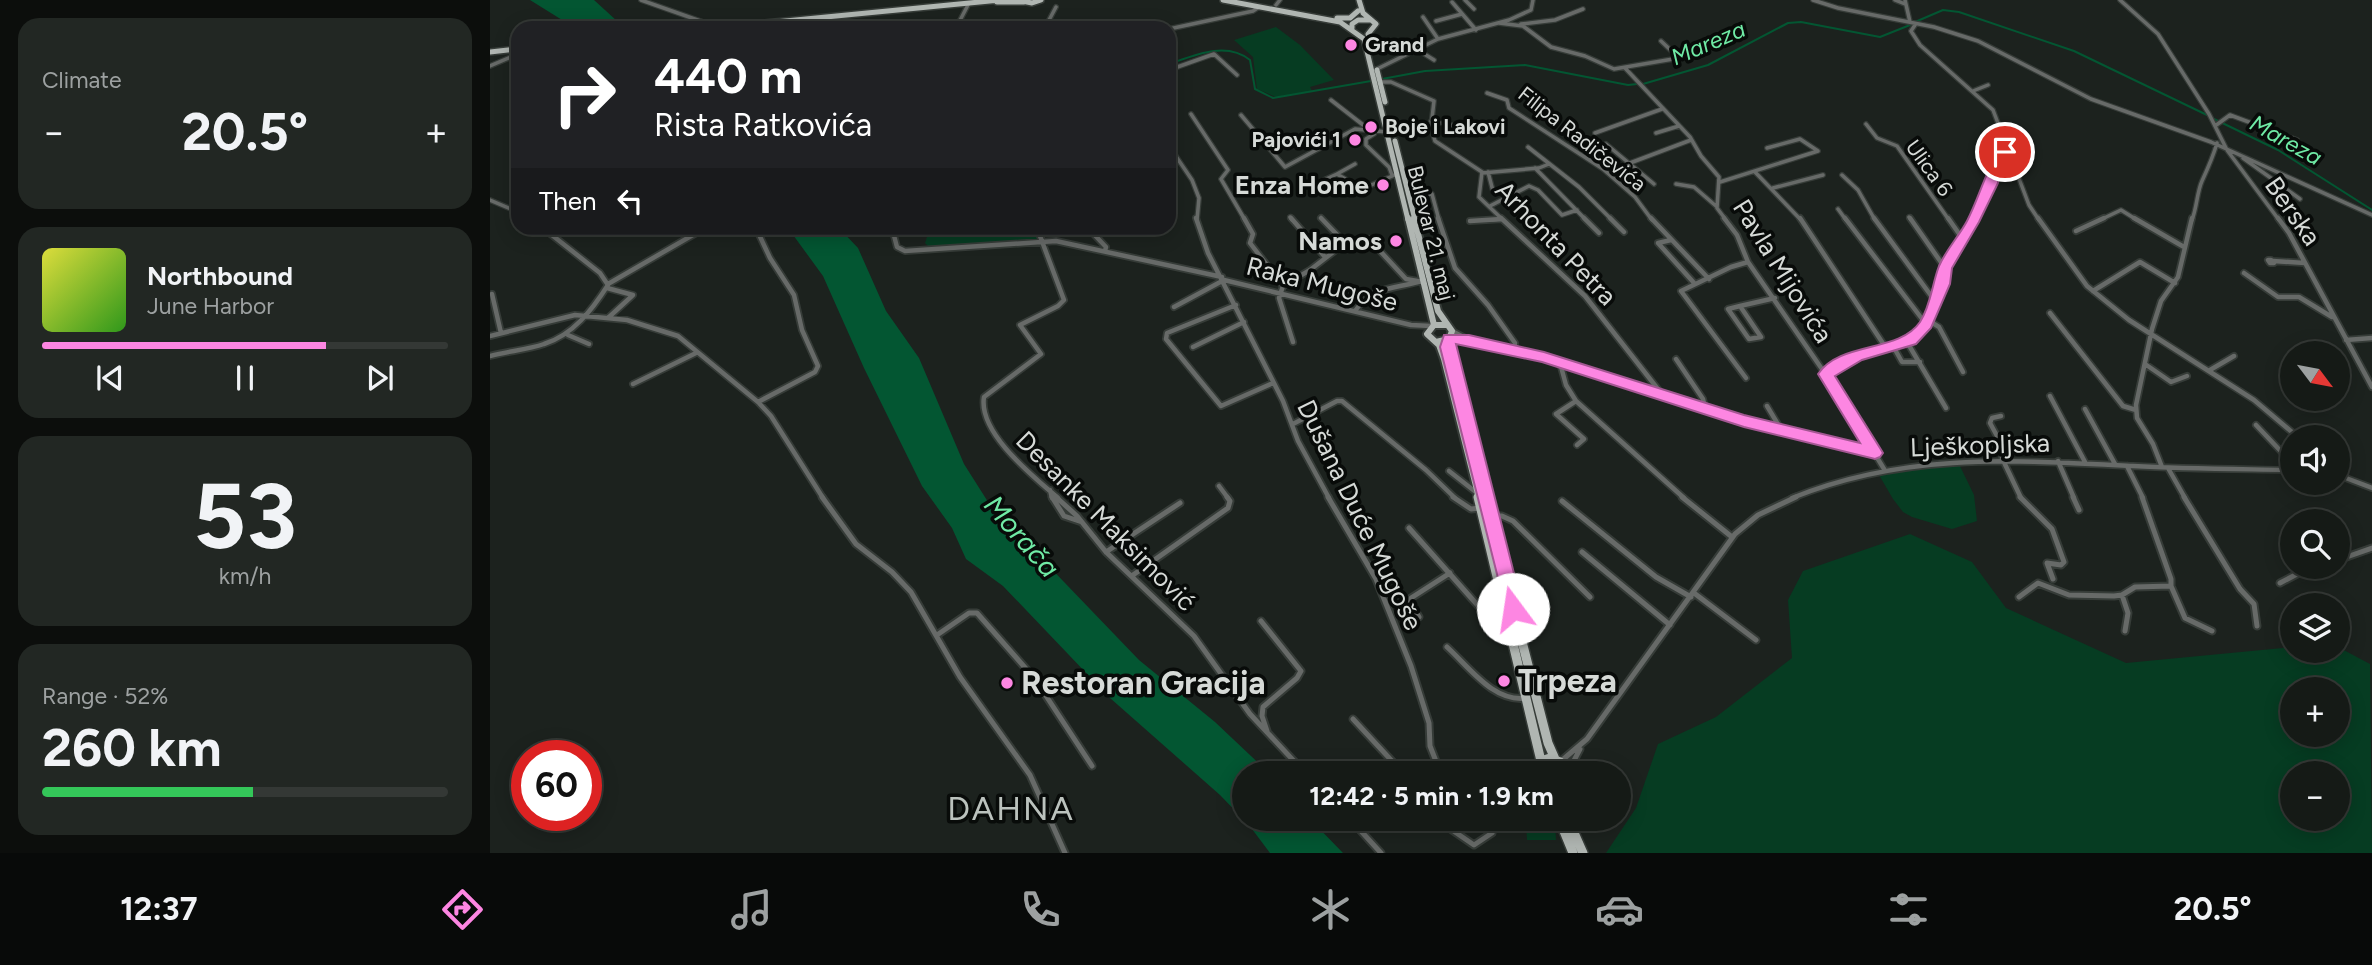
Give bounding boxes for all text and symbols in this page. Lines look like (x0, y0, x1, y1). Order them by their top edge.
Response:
water label: Mareza (1667, 15, 1749, 71)
place label: Grand (1365, 32, 1424, 57)
marker: Grand (1343, 37, 1359, 53)
text: 440 m (654, 46, 802, 105)
icon: right (539, 49, 630, 140)
text: Climate (42, 66, 121, 94)
street label: Filipa Radičevića (1513, 81, 1651, 196)
text: 20.5° (182, 101, 308, 163)
text: Rista Ratkovića (654, 106, 872, 144)
text: − (42, 109, 66, 155)
text: + (424, 109, 448, 155)
water label: Mareza (2245, 109, 2327, 171)
place label: Boje i Lakovi (1385, 114, 1505, 139)
marker: Boje i Lakovi (1363, 119, 1379, 135)
pin (1975, 122, 2035, 182)
place label: Pajovići 1 (1251, 127, 1341, 152)
marker: Pajovići 1 (1347, 132, 1363, 148)
icon: arrive (1986, 133, 2024, 171)
street label: Ulica 6 (1901, 135, 1958, 201)
street label: Bulevar 21. maj (1403, 163, 1460, 303)
place label: Enza Home (1235, 169, 1369, 201)
street label: Berska (2258, 170, 2328, 252)
street label: Arhonta Petra (1489, 174, 1623, 312)
marker: Enza Home (1375, 177, 1391, 193)
icon: left (611, 182, 649, 220)
text: Then (539, 185, 597, 217)
street label: Pavla Mijovića (1726, 193, 1840, 349)
place label: Namos (1298, 225, 1382, 257)
marker: Namos (1388, 233, 1404, 249)
street label: Raka Mugoše (1243, 250, 1401, 318)
text: Northbound (147, 260, 293, 292)
text: June Harbor (147, 292, 274, 320)
north arrow (2280, 341, 2350, 411)
map controls (2280, 341, 2350, 831)
icon: previous (91, 359, 129, 397)
icon: pause (226, 359, 264, 397)
icon: next (361, 359, 399, 397)
street label: Dušana Duće Mugoše (1290, 395, 1430, 635)
street label: Desanke Maksimović (1009, 424, 1203, 618)
button: sound (2280, 425, 2350, 495)
street label: Lješkopljska (1909, 427, 2051, 463)
text: 53 (193, 462, 297, 571)
water label: Morača (977, 488, 1067, 584)
button: search (2280, 509, 2350, 579)
text: km/h (219, 562, 271, 590)
position arrow (1476, 572, 1550, 646)
button: layers (2280, 593, 2350, 663)
place label: Trpeza (1518, 662, 1617, 700)
place label: Restoran Gracija (1021, 664, 1266, 702)
marker: Trpeza (1496, 673, 1512, 689)
marker: Restoran Gracija (999, 675, 1015, 691)
button: + (2280, 677, 2350, 747)
text: Range · 52% (42, 682, 168, 710)
text: 260 km (42, 717, 222, 779)
speed limit sign: 60 (511, 740, 602, 831)
button: − (2280, 761, 2350, 831)
text: 12:42 · 5 min · 1.9 km (1309, 780, 1554, 812)
district label: DAHNA (947, 789, 1075, 828)
icon: directions (438, 885, 487, 934)
icon: music (727, 885, 776, 934)
icon: phone (1016, 885, 1065, 934)
icon: climate (1306, 885, 1355, 934)
icon: car (1595, 885, 1644, 934)
icon: filters (1884, 885, 1933, 934)
text: 12:37 (120, 890, 197, 928)
text: 20.5° (2174, 890, 2252, 928)

